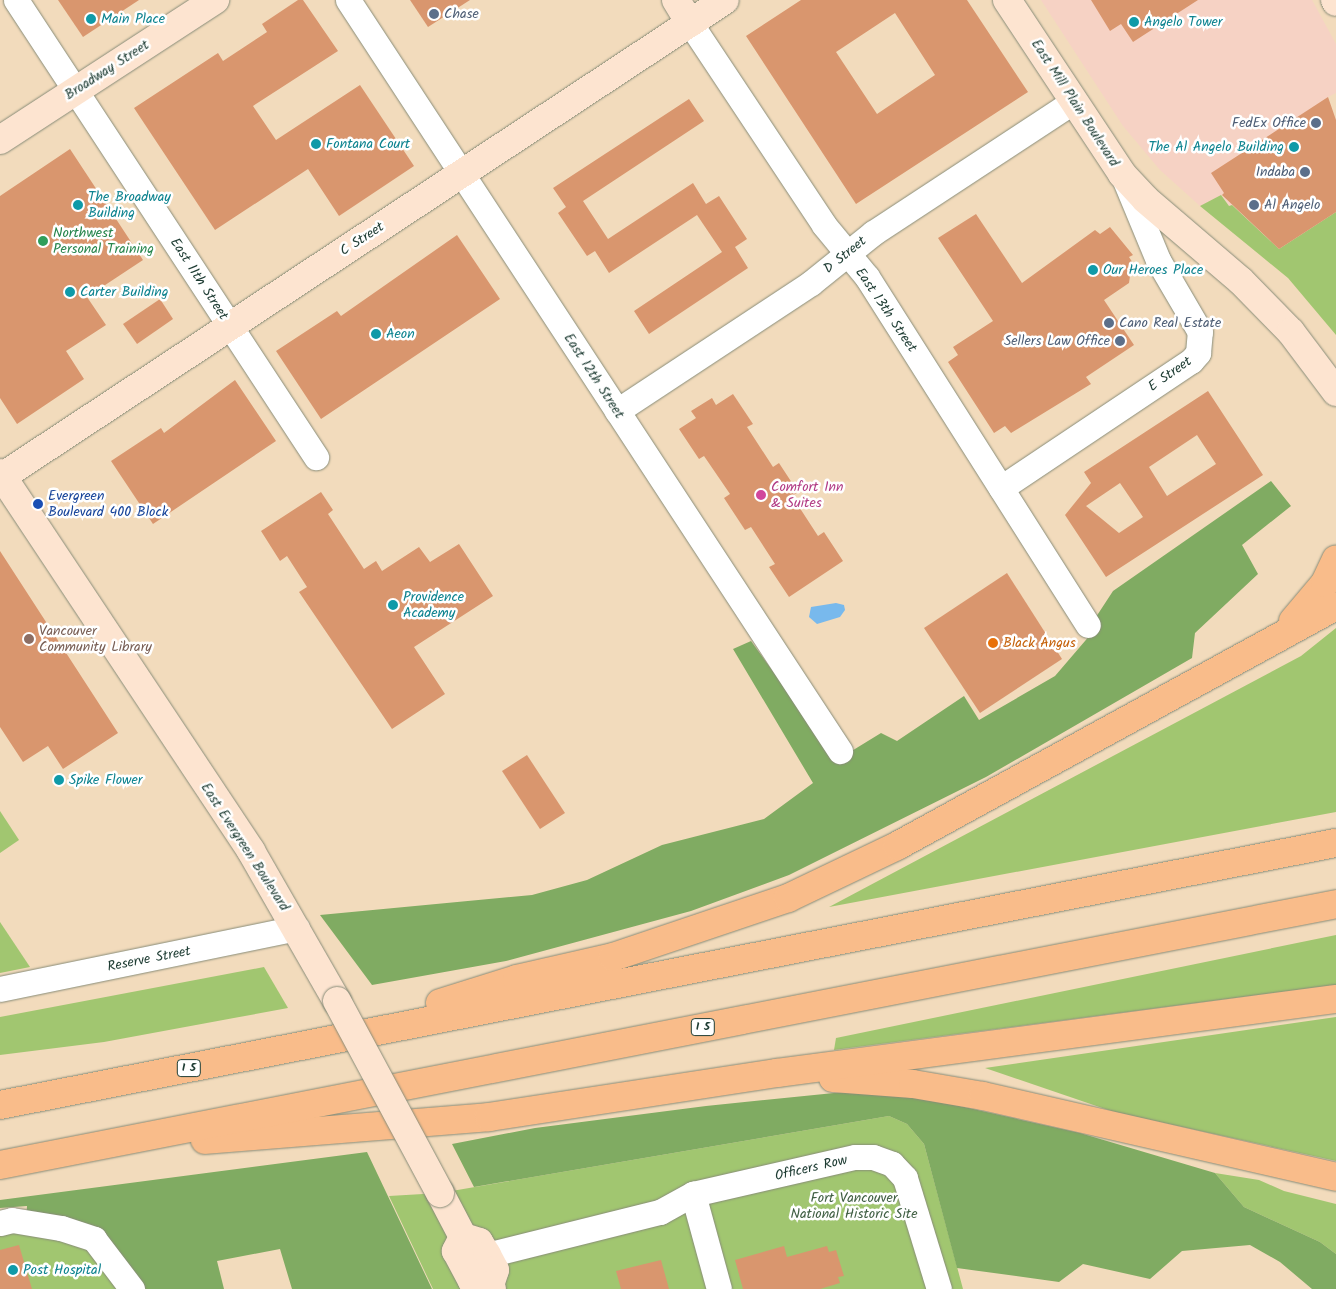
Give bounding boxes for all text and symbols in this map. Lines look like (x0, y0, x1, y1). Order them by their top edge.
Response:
place label: Chase (444, 6, 479, 22)
marker: Chase (428, 8, 440, 20)
place label: Main Place (101, 11, 165, 27)
marker: Main Place (85, 13, 97, 25)
place label: Angelo Tower (1144, 14, 1222, 30)
marker: Angelo Tower (1128, 16, 1140, 28)
street label: East Mill Plain Boulevard (1028, 36, 1122, 170)
street label: Broadway Street (62, 37, 152, 103)
place label: FedEx Office (1232, 115, 1306, 131)
marker: FedEx Office (1310, 117, 1322, 129)
place label: Fontana Court (326, 136, 410, 152)
marker: Fontana Court (310, 138, 322, 150)
place label: The Al Angelo Building (1148, 139, 1284, 155)
marker: The Al Angelo Building (1288, 141, 1300, 153)
place label: Indaba (1256, 164, 1295, 180)
marker: Indaba (1299, 166, 1311, 178)
place label: The Broadway Building (88, 189, 171, 222)
place label: Al Angelo (1264, 197, 1320, 213)
marker: The Broadway Building (72, 199, 84, 211)
marker: Al Angelo (1248, 199, 1260, 211)
street label: C Street (337, 218, 387, 260)
place label: Northwest Personal Training (53, 225, 154, 258)
street label: D Street (820, 233, 870, 277)
marker: Northwest Personal Training (37, 235, 49, 247)
street label: East 11th Street (166, 235, 232, 323)
place label: Our Heroes Place (1103, 262, 1203, 278)
marker: Our Heroes Place (1087, 264, 1099, 276)
street label: East 13th Street (852, 265, 920, 355)
place label: Carter Building (80, 284, 168, 300)
marker: Carter Building (64, 286, 76, 298)
place label: Cano Real Estate (1119, 315, 1221, 331)
marker: Cano Real Estate (1103, 317, 1115, 329)
place label: Aeon (386, 326, 415, 342)
marker: Aeon (370, 328, 382, 340)
street label: East 12th Street (560, 330, 628, 422)
place label: Sellers Law Office (1004, 333, 1110, 349)
marker: Sellers Law Office (1114, 335, 1126, 347)
street label: E Street (1145, 353, 1195, 395)
place label: Comfort Inn & Suites (771, 479, 843, 512)
place label: Evergreen Boulevard 400 Block (48, 488, 168, 520)
marker: Comfort Inn & Suites (755, 489, 767, 501)
marker: Evergreen Boulevard 400 Block (32, 498, 44, 510)
place label: Providence Academy (403, 589, 464, 622)
marker: Providence Academy (387, 599, 399, 611)
place label: Vancouver Community Library (39, 623, 152, 656)
marker: Vancouver Community Library (23, 633, 35, 645)
place label: Black Angus (1003, 635, 1076, 651)
marker: Black Angus (987, 637, 999, 649)
place label: Spike Flower (69, 772, 142, 788)
marker: Spike Flower (53, 774, 65, 786)
street label: East Evergreen Boulevard (197, 780, 293, 914)
street label: Reserve Street (106, 943, 192, 975)
road number: I 5 (690, 1018, 716, 1036)
road number: I 5 (176, 1058, 202, 1078)
street label: Officers Row (773, 1152, 849, 1184)
park label: Fort Vancouver National Historic Site (791, 1190, 917, 1222)
place label: Post Hospital (23, 1262, 101, 1278)
marker: Post Hospital (7, 1264, 19, 1276)

